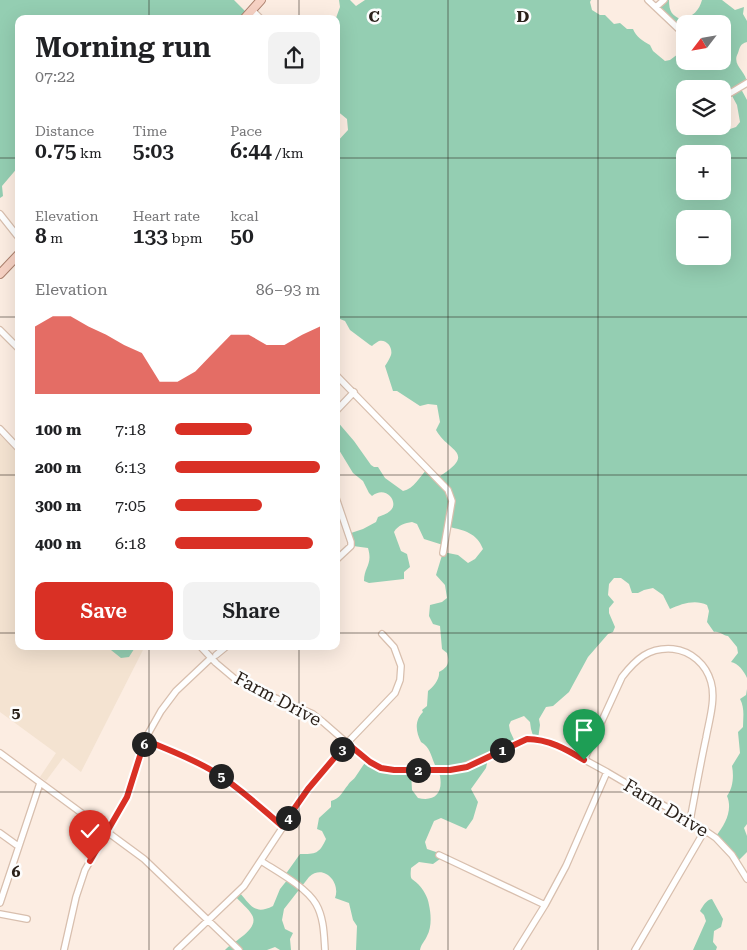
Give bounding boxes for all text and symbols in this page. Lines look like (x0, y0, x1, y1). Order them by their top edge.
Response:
text: C (368, 7, 380, 26)
text: D (517, 7, 530, 26)
north arrow (676, 15, 731, 70)
map controls (676, 15, 731, 265)
text: Morning run (35, 31, 211, 64)
button: share (268, 32, 320, 84)
text: 07:22 (35, 67, 75, 86)
button: layers (676, 80, 731, 135)
text: Distance (35, 123, 94, 139)
text: Time (133, 123, 167, 139)
text: Pace (230, 123, 262, 139)
text: 0.75 (35, 139, 76, 163)
text: 5:03 (133, 139, 174, 163)
text: 6:44 (230, 139, 272, 163)
text: km (76, 145, 102, 161)
text: /km (272, 145, 304, 161)
button: + (676, 145, 731, 200)
text: Elevation (35, 208, 98, 224)
text: Heart rate (133, 208, 200, 224)
text: kcal (230, 208, 259, 224)
button: − (676, 210, 731, 265)
text: 8 (35, 224, 47, 248)
text: 133 (133, 224, 168, 248)
text: 50 (230, 224, 254, 248)
text: m (47, 230, 63, 246)
text: bpm (168, 230, 202, 246)
text: Elevation (35, 280, 108, 299)
text: 86–93 m (256, 280, 320, 299)
text: 100 m (35, 420, 81, 439)
text: 7:18 (115, 420, 146, 439)
text: 200 m (35, 458, 81, 477)
text: 6:13 (115, 458, 146, 477)
text: 300 m (35, 496, 81, 515)
text: 7:05 (115, 496, 146, 515)
text: 400 m (35, 534, 81, 553)
text: 6:18 (115, 534, 146, 553)
button: Save (35, 582, 173, 640)
button: Share (183, 582, 320, 640)
street label: Farm Drive (231, 667, 325, 730)
text: 5 (12, 703, 21, 722)
pin (563, 709, 605, 760)
icon: arrive (570, 716, 598, 744)
pin: 6 (132, 732, 156, 756)
text: 6 (141, 736, 148, 752)
pin: 3 (330, 736, 354, 762)
pin: 1 (490, 738, 514, 762)
text: 3 (339, 741, 346, 757)
text: 1 (499, 742, 506, 758)
pin: 2 (406, 758, 430, 782)
text: 2 (415, 762, 422, 778)
pin: 5 (208, 764, 234, 788)
text: 5 (218, 768, 225, 784)
street label: Farm Drive (620, 774, 712, 841)
pin: 4 (276, 806, 300, 830)
pin (69, 810, 111, 861)
text: 4 (285, 810, 292, 826)
icon: check (76, 817, 104, 845)
text: 6 (12, 862, 21, 881)

